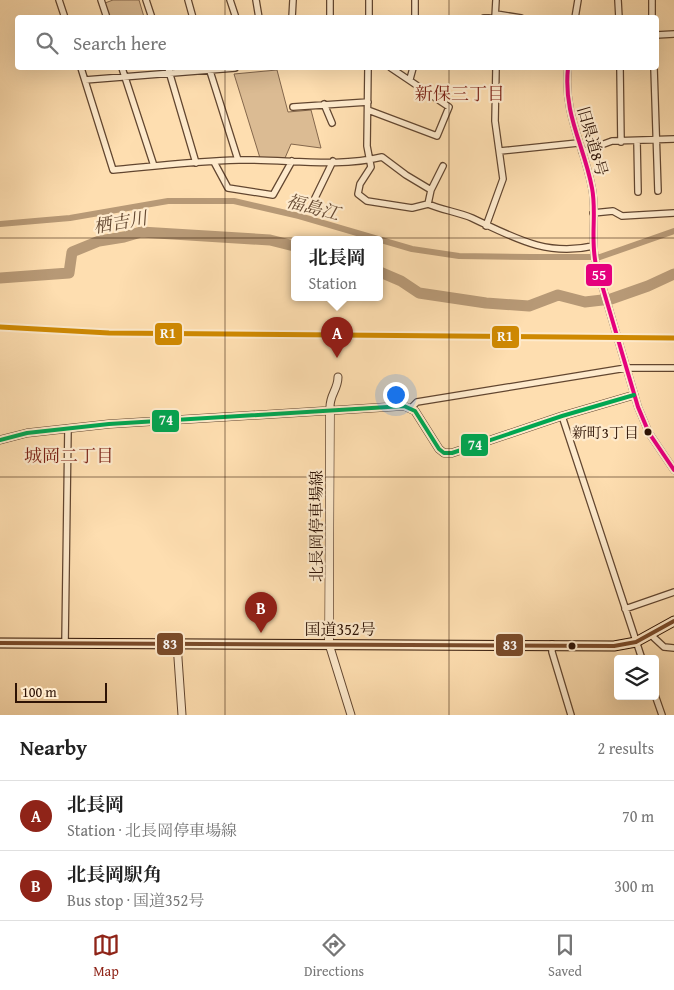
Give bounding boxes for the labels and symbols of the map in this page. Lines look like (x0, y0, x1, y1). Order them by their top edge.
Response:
district label: 新保三丁目 (415, 80, 505, 107)
street label: 旧県道8号 (572, 103, 614, 179)
water label: 福島江 (283, 187, 345, 228)
water label: 栖吉川 (91, 204, 151, 240)
line badge: 55 (585, 263, 613, 287)
text: 55 (592, 265, 606, 285)
pin: A (321, 317, 353, 358)
line badge: R1 (154, 322, 183, 346)
text: R1 (160, 323, 176, 343)
line badge: R1 (491, 325, 520, 349)
text: R1 (497, 326, 513, 346)
your location (383, 382, 409, 408)
line badge: 74 (151, 409, 180, 433)
text: 74 (159, 410, 173, 430)
place label: 新町3丁目 (572, 422, 639, 443)
marker: 新町3丁目 (643, 427, 653, 437)
line badge: 74 (460, 433, 489, 457)
text: 74 (468, 435, 482, 455)
district label: 城岡二丁目 (24, 442, 114, 469)
street label: 北長岡停車場線 (304, 470, 328, 582)
pin: B (245, 592, 277, 633)
street label: 国道352号 (304, 617, 376, 641)
line badge: 83 (156, 632, 184, 656)
line badge: 83 (495, 633, 524, 657)
text: 83 (163, 634, 177, 654)
text: 83 (503, 635, 517, 655)
unlabelled marker (567, 641, 577, 651)
scale bar (15, 680, 108, 703)

